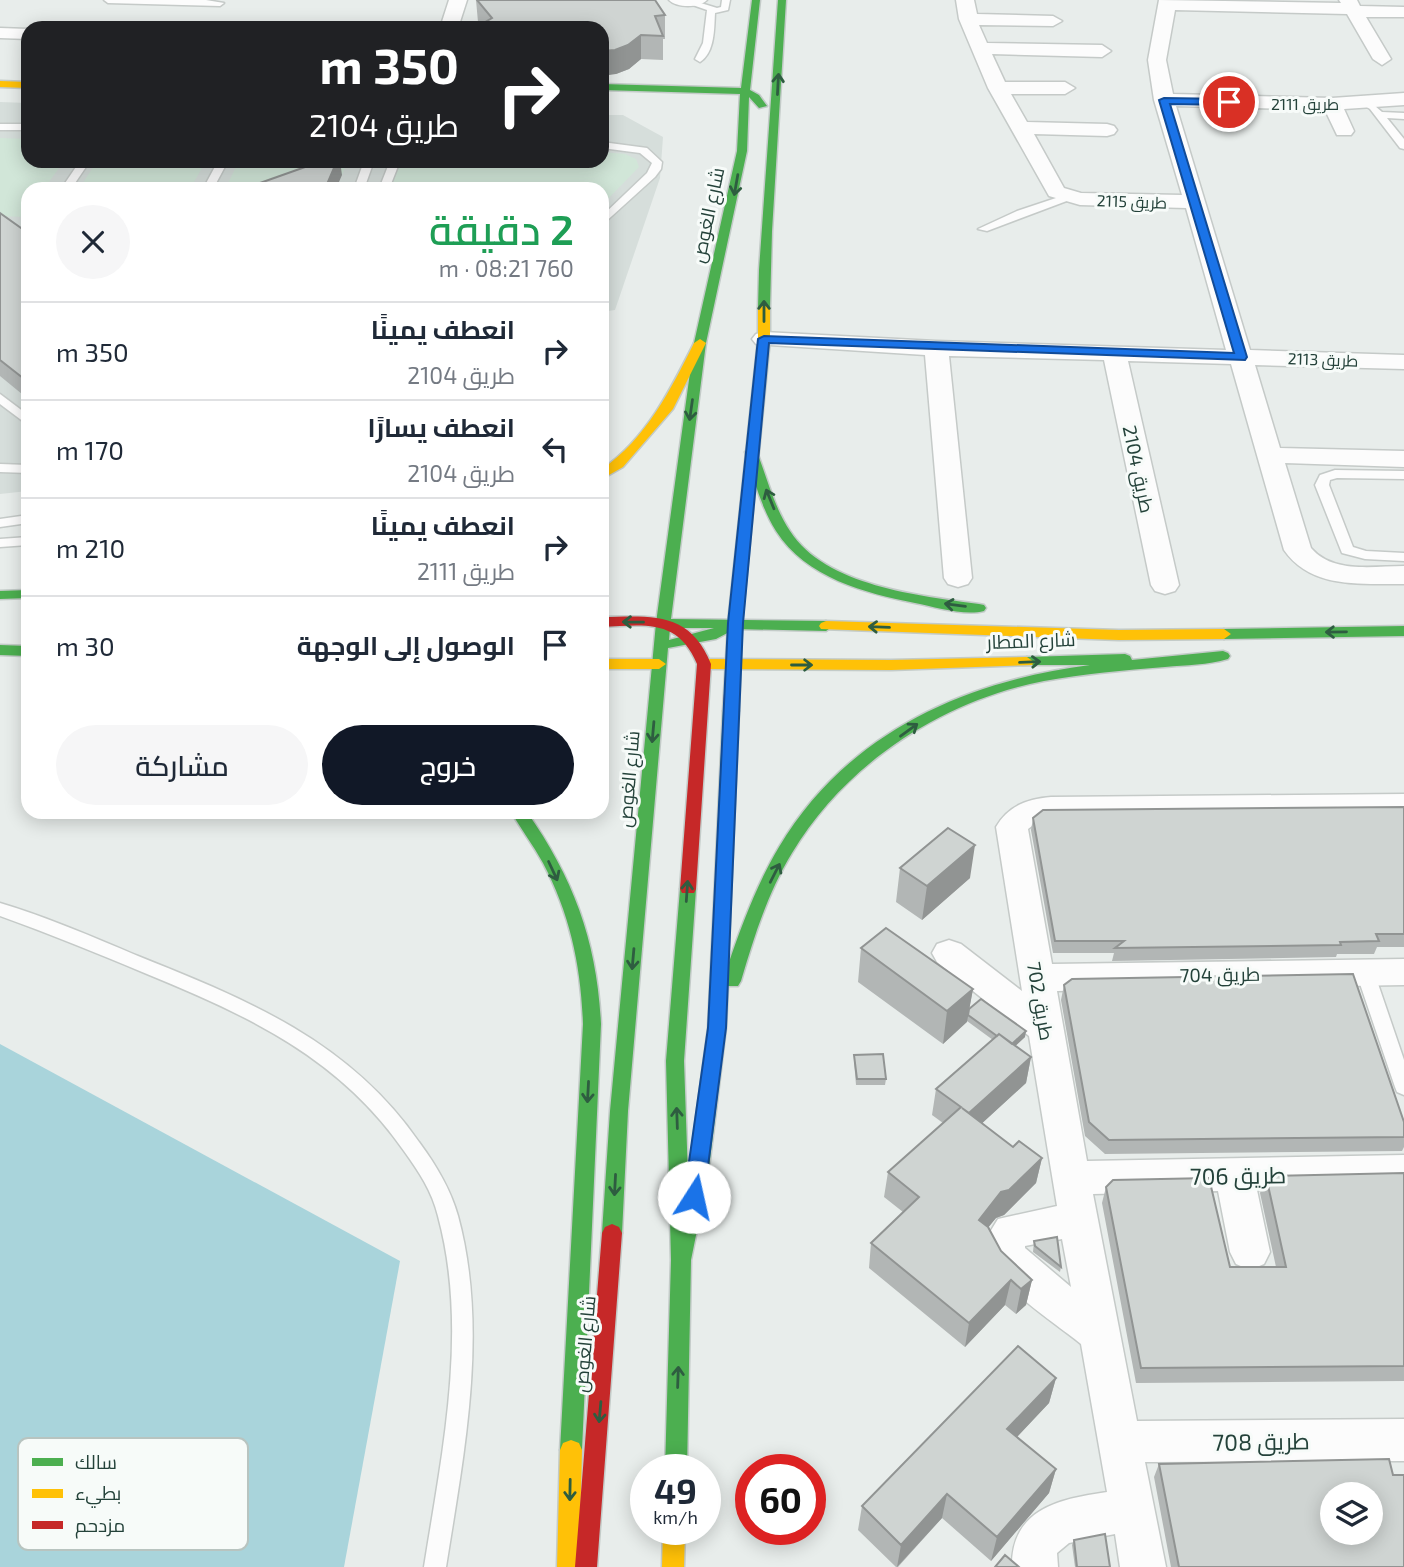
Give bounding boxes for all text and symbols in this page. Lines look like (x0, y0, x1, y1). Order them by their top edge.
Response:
text: 350 m (319, 35, 459, 94)
icon: right (483, 49, 574, 140)
pin (1199, 72, 1259, 132)
one-way arrow (772, 73, 785, 96)
icon: arrive (1210, 83, 1248, 121)
street label: طريق 2111 (1271, 94, 1339, 115)
text: طريق 2104 (309, 105, 459, 143)
street label: شارع الغوص (686, 165, 731, 265)
one-way arrow (728, 173, 742, 196)
street label: طريق 2115 (1096, 190, 1168, 214)
text: 2 دقيقة (429, 203, 574, 253)
button: close (56, 205, 130, 279)
text: 760 m · 08:21 (439, 254, 574, 282)
one-way arrow (757, 300, 771, 323)
text: انعطف يمينًا (371, 313, 515, 344)
icon: right (536, 332, 574, 370)
text: 350 m (56, 336, 129, 367)
street label: طريق 2113 (1287, 348, 1359, 372)
text: طريق 2104 (407, 361, 515, 389)
one-way arrow (685, 398, 698, 421)
text: انعطف يسارًا (368, 411, 515, 442)
street label: طريق 2104 (1117, 423, 1160, 515)
icon: left (536, 430, 574, 468)
text: 170 m (56, 434, 124, 465)
text: طريق 2104 (407, 459, 515, 487)
one-way arrow (762, 488, 775, 510)
text: انعطف يمينًا (371, 509, 515, 540)
icon: right (536, 528, 574, 566)
text: 210 m (56, 532, 125, 563)
text: طريق 2111 (417, 557, 515, 585)
one-way arrow (945, 599, 967, 612)
one-way arrow (621, 616, 644, 629)
one-way arrow (868, 621, 891, 634)
one-way arrow (1325, 625, 1348, 639)
icon: arrive (536, 626, 574, 664)
street label: شارع المطار (985, 627, 1076, 656)
text: الوصول إلى الوجهة (297, 629, 515, 660)
text: 30 m (56, 630, 115, 661)
one-way arrow (1018, 655, 1041, 668)
one-way arrow (790, 658, 813, 671)
one-way arrow (646, 720, 659, 743)
one-way arrow (899, 722, 918, 737)
button: مشاركة (56, 725, 308, 805)
button: خروج (322, 725, 574, 805)
street label: شارع الغوص (612, 730, 647, 829)
one-way arrow (547, 860, 560, 881)
one-way arrow (769, 863, 783, 884)
one-way arrow (681, 880, 694, 903)
one-way arrow (626, 947, 639, 969)
street label: طريق 702 (1021, 960, 1059, 1043)
street label: طريق 704 (1180, 962, 1260, 988)
one-way arrow (581, 1080, 594, 1102)
one-way arrow (670, 1107, 684, 1130)
position arrow (657, 1160, 731, 1234)
street label: طريق 706 (1190, 1160, 1287, 1191)
one-way arrow (608, 1174, 621, 1196)
street label: شارع الغوص (568, 1295, 603, 1394)
one-way arrow (671, 1366, 685, 1389)
one-way arrow (593, 1401, 606, 1423)
street label: طريق 708 (1212, 1426, 1310, 1457)
legend (18, 1438, 248, 1550)
text: سالك (75, 1450, 117, 1473)
speed limit sign: 60 (735, 1454, 826, 1545)
text: 49 (654, 1469, 697, 1511)
one-way arrow (564, 1479, 577, 1502)
text: بطيء (75, 1481, 121, 1508)
map controls (1320, 1482, 1383, 1545)
button: layers (1320, 1482, 1383, 1545)
text: km/h (653, 1506, 698, 1528)
text: مزدحم (75, 1513, 125, 1539)

